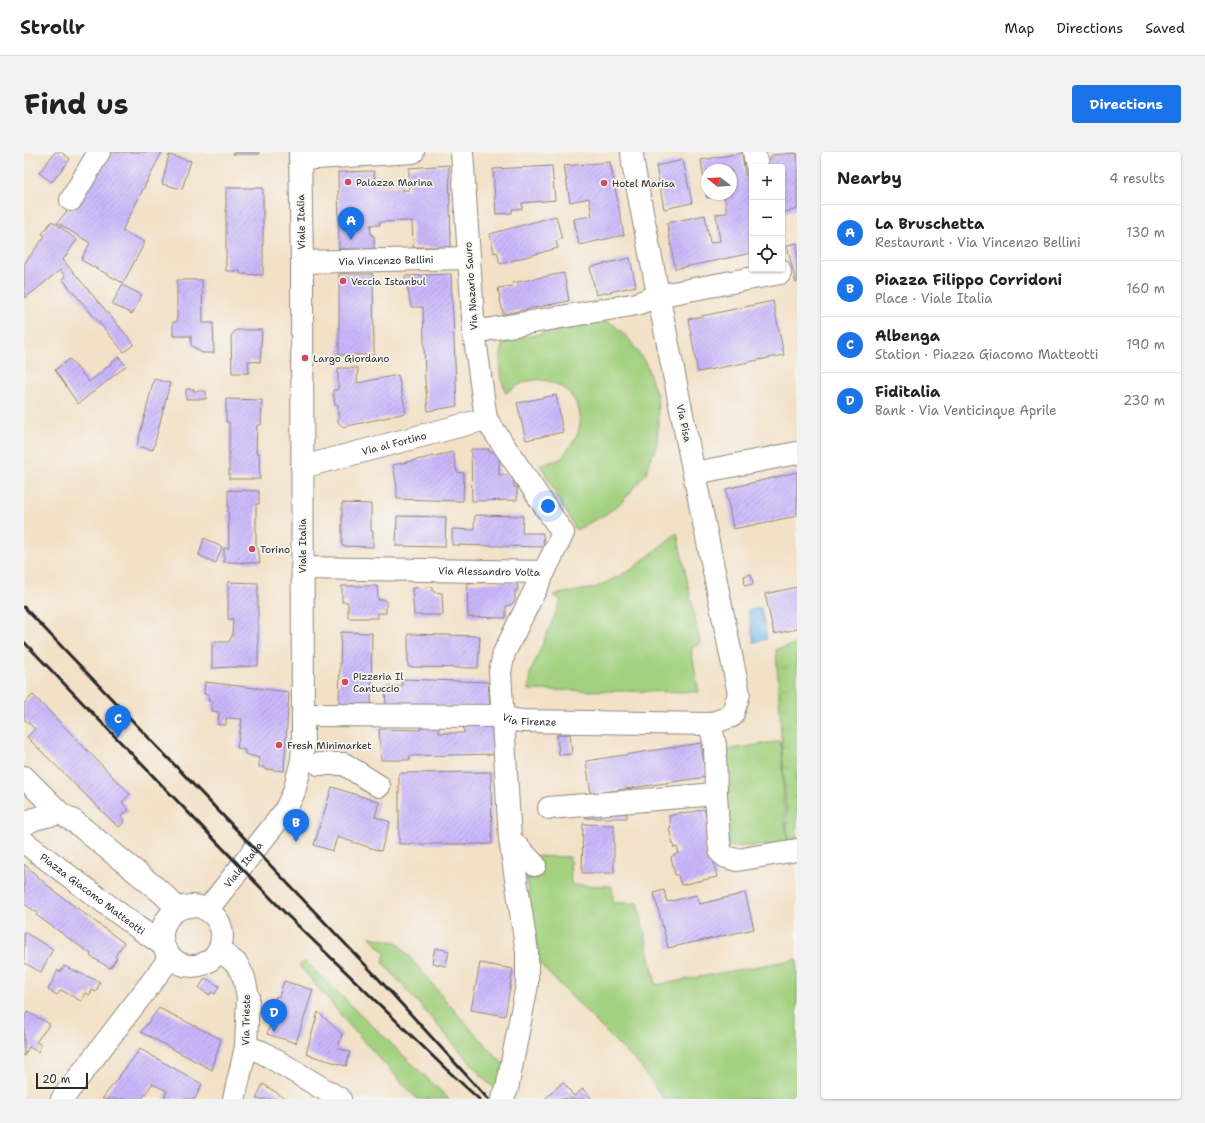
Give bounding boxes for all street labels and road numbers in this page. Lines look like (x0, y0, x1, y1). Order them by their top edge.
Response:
street label: Viale Italia (294, 194, 308, 250)
street label: Via Nazario Sauro (461, 241, 481, 331)
street label: Via Vincenzo Bellini (338, 252, 434, 268)
street label: Via Pisa (674, 403, 695, 444)
street label: Via al Fortino (360, 428, 428, 458)
street label: Viale Italia (296, 518, 309, 574)
street label: Via Alessandro Volta (438, 564, 541, 578)
street label: Via Firenze (501, 710, 557, 728)
street label: Viale Italia (221, 838, 266, 890)
street label: Piazza Giacomo Matteotti (38, 850, 148, 937)
street label: Via Trieste (239, 994, 253, 1046)

